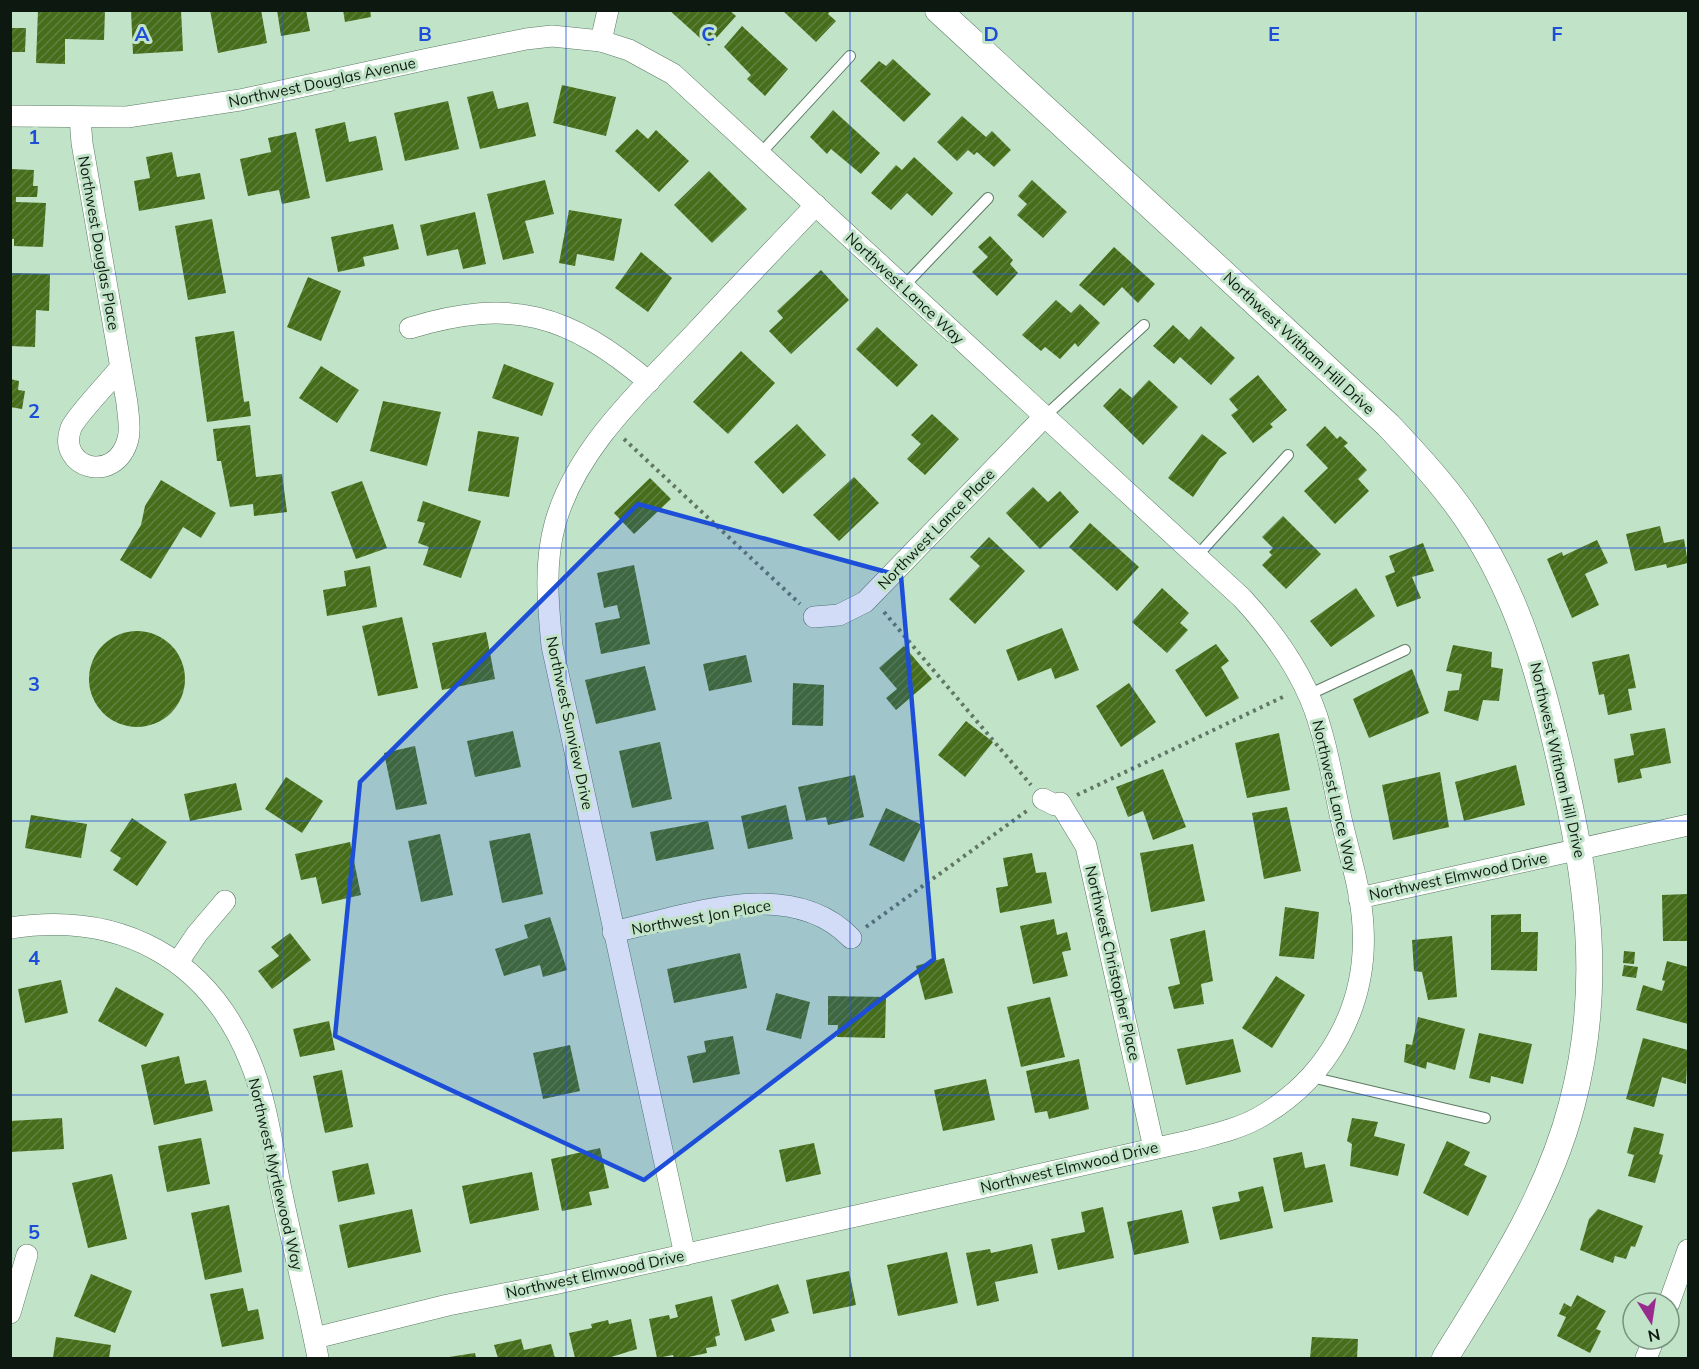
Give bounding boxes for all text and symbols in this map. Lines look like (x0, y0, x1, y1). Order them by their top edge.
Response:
text: A (135, 21, 150, 46)
text: B (418, 21, 432, 46)
text: C (701, 21, 715, 46)
text: D (983, 21, 999, 46)
text: E (1268, 21, 1280, 46)
text: F (1551, 21, 1563, 46)
street label: Northwest Douglas Avenue (227, 53, 417, 111)
text: 1 (28, 124, 40, 149)
street label: Northwest Douglas Place (74, 155, 124, 331)
street label: Northwest Lance Way (842, 228, 968, 348)
street label: Northwest Witham Hill Drive (1219, 268, 1379, 418)
text: 2 (28, 398, 40, 423)
street label: Northwest Lance Place (873, 465, 999, 593)
street label: Northwest Sunview Drive (542, 635, 598, 811)
street label: Northwest Witham Hill Drive (1526, 660, 1590, 860)
text: 3 (28, 671, 40, 696)
street label: Northwest Lance Way (1308, 718, 1362, 874)
street label: Northwest Elmwood Drive (1367, 848, 1549, 904)
street label: Northwest Christopher Place (1081, 864, 1145, 1062)
street label: Northwest Jon Place (630, 895, 772, 939)
text: 4 (28, 945, 40, 970)
street label: Northwest Myrtlewood Way (245, 1076, 307, 1272)
street label: Northwest Elmwood Drive (978, 1137, 1160, 1197)
text: 5 (28, 1219, 40, 1244)
street label: Northwest Elmwood Drive (504, 1246, 686, 1302)
north arrow (1621, 1291, 1681, 1351)
text: N (1646, 1325, 1662, 1347)

